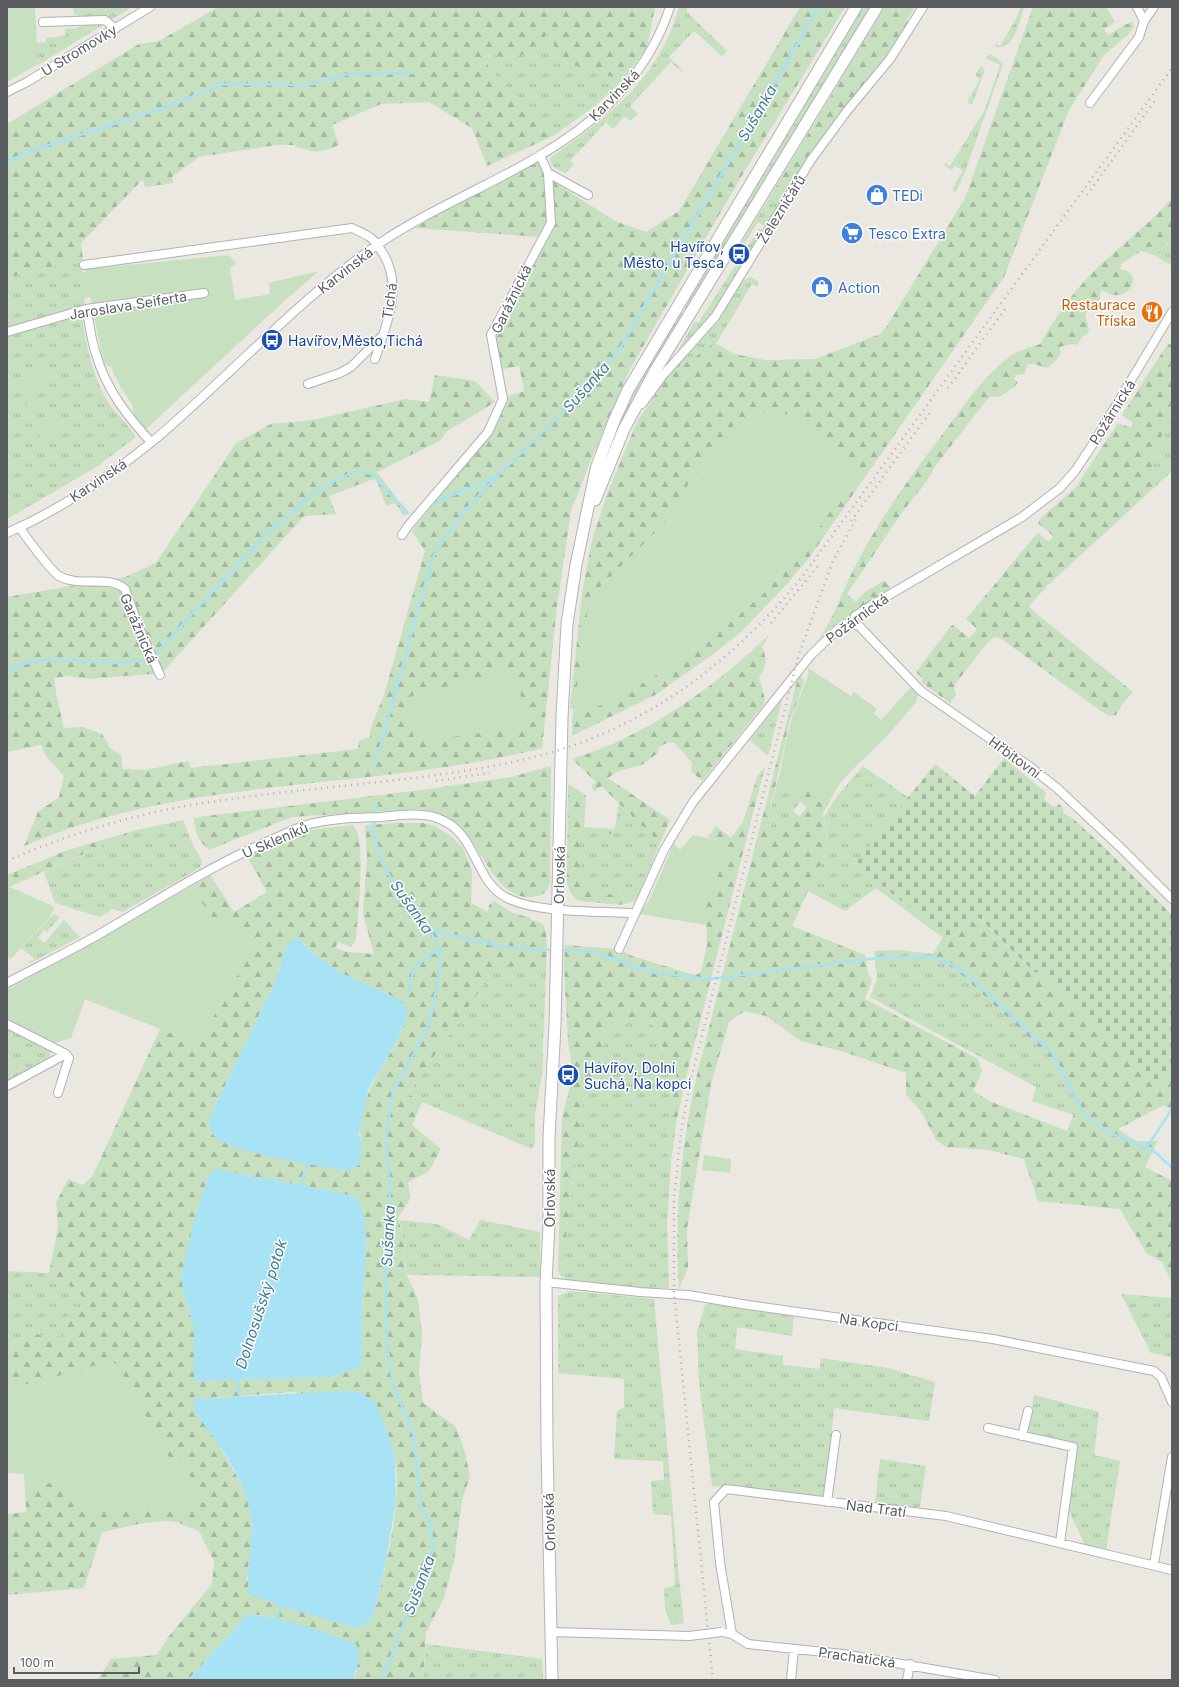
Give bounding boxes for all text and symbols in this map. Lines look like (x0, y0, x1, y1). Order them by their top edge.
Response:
street label: U Stromovky (38, 21, 120, 79)
street label: Karvinská (585, 66, 643, 124)
water label: Sušanka (733, 82, 781, 144)
street label: Železničářů (753, 172, 809, 246)
shop icon: TEDi (864, 182, 890, 208)
place label: TEDi (892, 187, 923, 204)
supermarket icon: Tesco Extra (839, 220, 865, 246)
place label: Tesco Extra (868, 225, 946, 242)
place label: Havířov, Město, u Tesca (623, 238, 724, 271)
bus stop icon: Havířov, Město, u Tesca (726, 241, 752, 267)
street label: Karvinská (314, 243, 376, 297)
street label: Garážnická (487, 262, 535, 336)
shop icon: Action (809, 274, 835, 300)
place label: Action (838, 279, 880, 296)
street label: Tichá (378, 282, 400, 320)
street label: Jaroslava Seiferta (68, 287, 188, 323)
place label: Restaurace Tříska (1062, 296, 1136, 329)
restaurant icon: Restaurace Tříska (1139, 299, 1165, 325)
bus stop icon: Havířov,Město,Tichá (259, 327, 285, 353)
place label: Havířov,Město,Tichá (288, 332, 423, 349)
water label: Sušanka (558, 358, 614, 416)
street label: Požárnická (1085, 376, 1139, 448)
street label: Karvinská (66, 455, 130, 505)
street label: Garážnická (117, 590, 161, 666)
street label: Požárnická (822, 590, 892, 646)
street label: Hřbitovní (986, 733, 1045, 782)
street label: U Skleníků (239, 818, 311, 862)
street label: Orlovská (550, 846, 568, 904)
water label: Sušanka (387, 876, 437, 938)
place label: Havířov, Dolní Suchá, Na kopci (584, 1059, 691, 1092)
bus stop icon: Havířov, Dolní Suchá, Na kopci (555, 1062, 581, 1088)
street label: Orlovská (541, 1169, 558, 1227)
water label: Sušanka (377, 1205, 399, 1267)
water label: Dolnosušský potok (231, 1236, 291, 1371)
street label: Na Kopci (838, 1309, 900, 1335)
street label: Orlovská (539, 1492, 559, 1552)
street label: Nad Tratí (845, 1496, 908, 1520)
water label: Sušanka (399, 1553, 439, 1617)
street label: Prachatická (817, 1643, 897, 1671)
scale bar (14, 1649, 139, 1675)
text: 100 m (20, 1655, 54, 1670)

